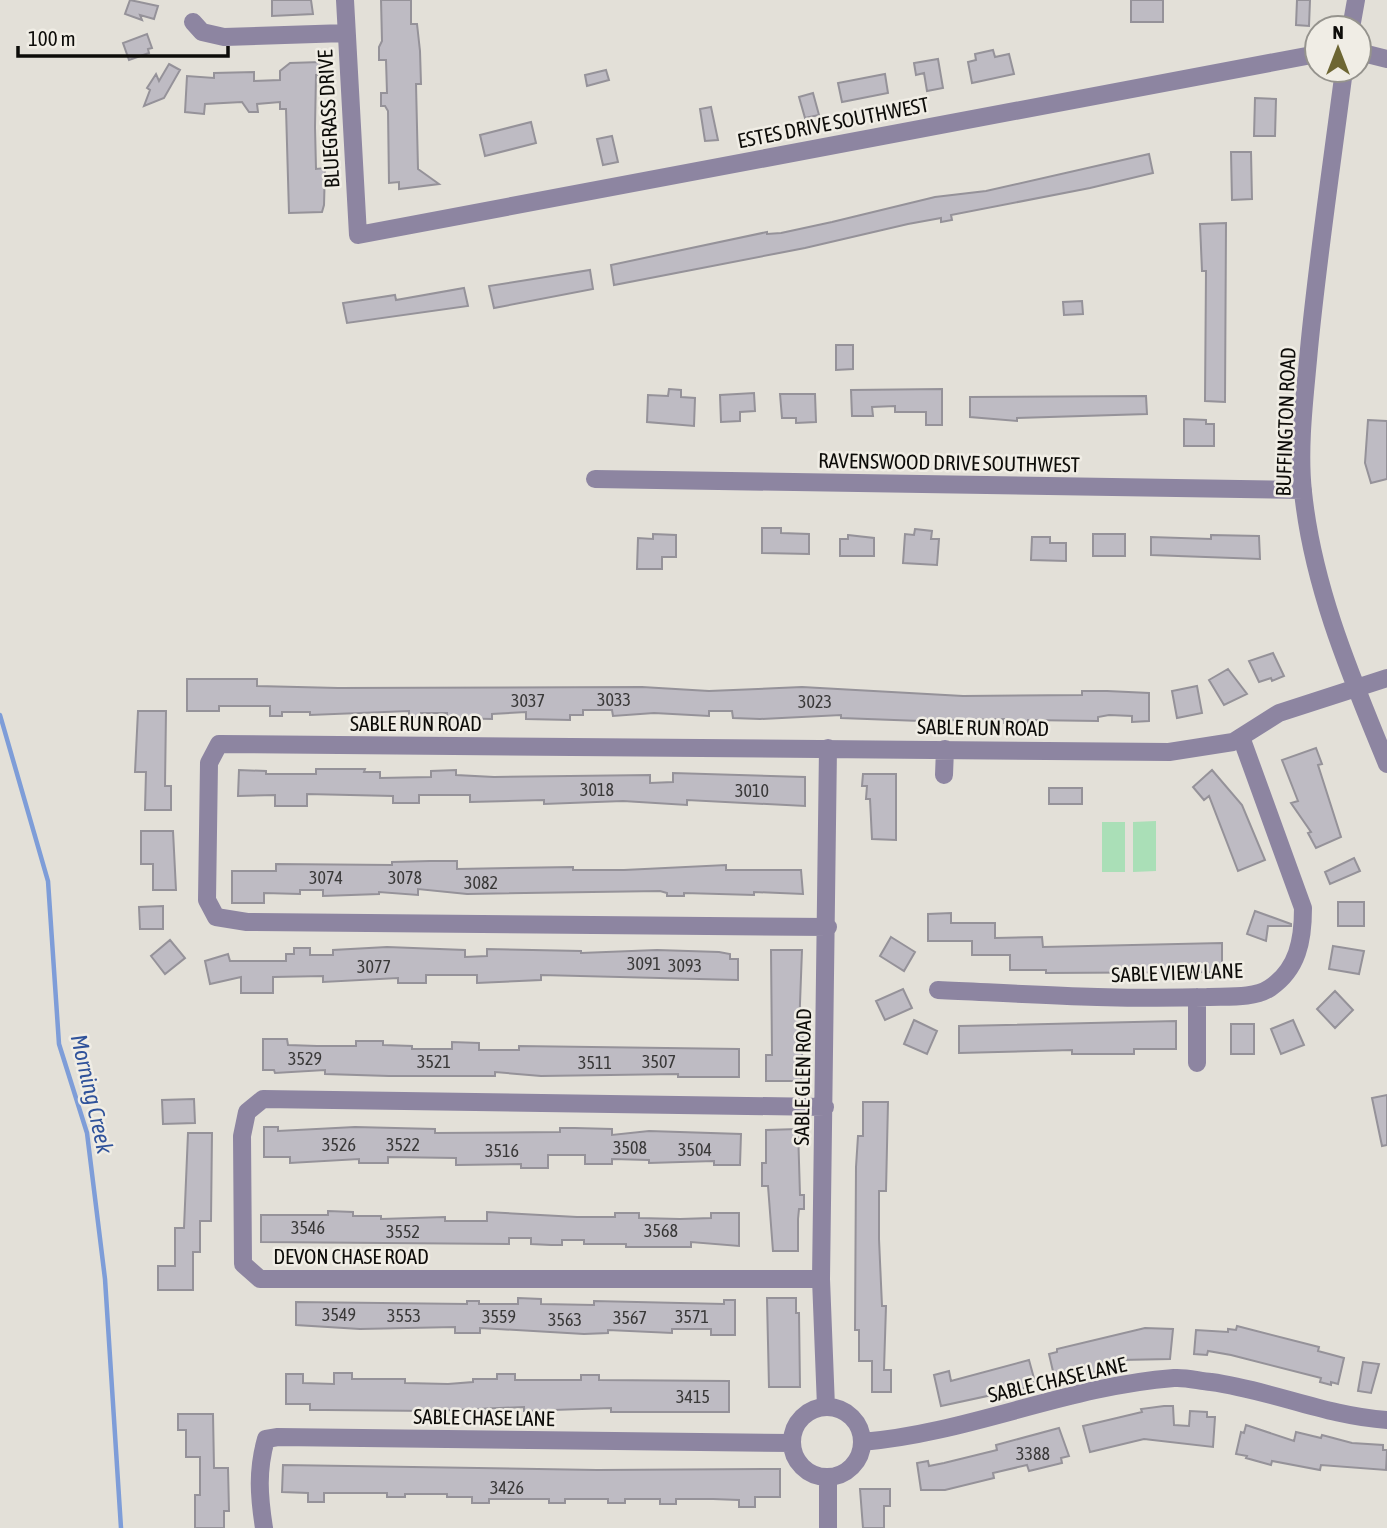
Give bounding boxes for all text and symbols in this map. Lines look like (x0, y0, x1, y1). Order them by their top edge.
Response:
scale bar (18, 14, 228, 58)
north arrow (1303, 14, 1373, 84)
text: N (1332, 21, 1344, 43)
text: 100 m (28, 26, 76, 50)
street label: BLUEGRASS DRIVE (312, 49, 344, 189)
street label: ESTES DRIVE SOUTHWEST (735, 92, 931, 152)
street label: BUFFINGTON ROAD (1270, 347, 1300, 497)
street label: RAVENSWOOD DRIVE SOUTHWEST (818, 448, 1080, 476)
house number: 3033 (597, 689, 631, 710)
house number: 3037 (511, 690, 545, 711)
house number: 3023 (798, 691, 832, 712)
street label: SABLE RUN ROAD (350, 711, 482, 735)
street label: SABLE RUN ROAD (917, 714, 1049, 740)
house number: 3018 (580, 779, 614, 800)
house number: 3010 (735, 780, 769, 801)
house number: 3074 (309, 867, 343, 888)
house number: 3078 (388, 867, 422, 888)
house number: 3082 (464, 872, 498, 893)
house number: 3091 (627, 953, 661, 974)
house number: 3093 (668, 955, 702, 976)
house number: 3077 (357, 956, 391, 977)
street label: SABLE VIEW LANE (1111, 958, 1243, 986)
street label: SABLE GLEN ROAD (789, 1008, 815, 1146)
water label: Morning Creek (66, 1032, 119, 1157)
house number: 3529 (288, 1048, 322, 1069)
house number: 3521 (417, 1051, 451, 1072)
house number: 3507 (642, 1051, 676, 1072)
house number: 3511 (578, 1052, 612, 1073)
house number: 3526 (322, 1134, 356, 1155)
house number: 3522 (386, 1134, 420, 1155)
house number: 3508 (613, 1137, 647, 1158)
house number: 3504 (678, 1139, 712, 1160)
house number: 3516 (485, 1140, 519, 1161)
house number: 3546 (291, 1217, 325, 1238)
house number: 3568 (644, 1220, 678, 1241)
house number: 3552 (386, 1221, 420, 1242)
street label: DEVON CHASE ROAD (273, 1244, 429, 1268)
house number: 3549 (322, 1304, 356, 1325)
house number: 3553 (387, 1305, 421, 1326)
house number: 3559 (482, 1306, 516, 1327)
house number: 3571 (675, 1306, 709, 1327)
house number: 3567 (613, 1307, 647, 1328)
house number: 3563 (548, 1309, 582, 1330)
street label: SABLE CHASE LANE (985, 1351, 1129, 1407)
house number: 3415 (676, 1386, 710, 1407)
street label: SABLE CHASE LANE (413, 1404, 555, 1430)
house number: 3388 (1016, 1443, 1050, 1464)
house number: 3426 (490, 1477, 524, 1498)

